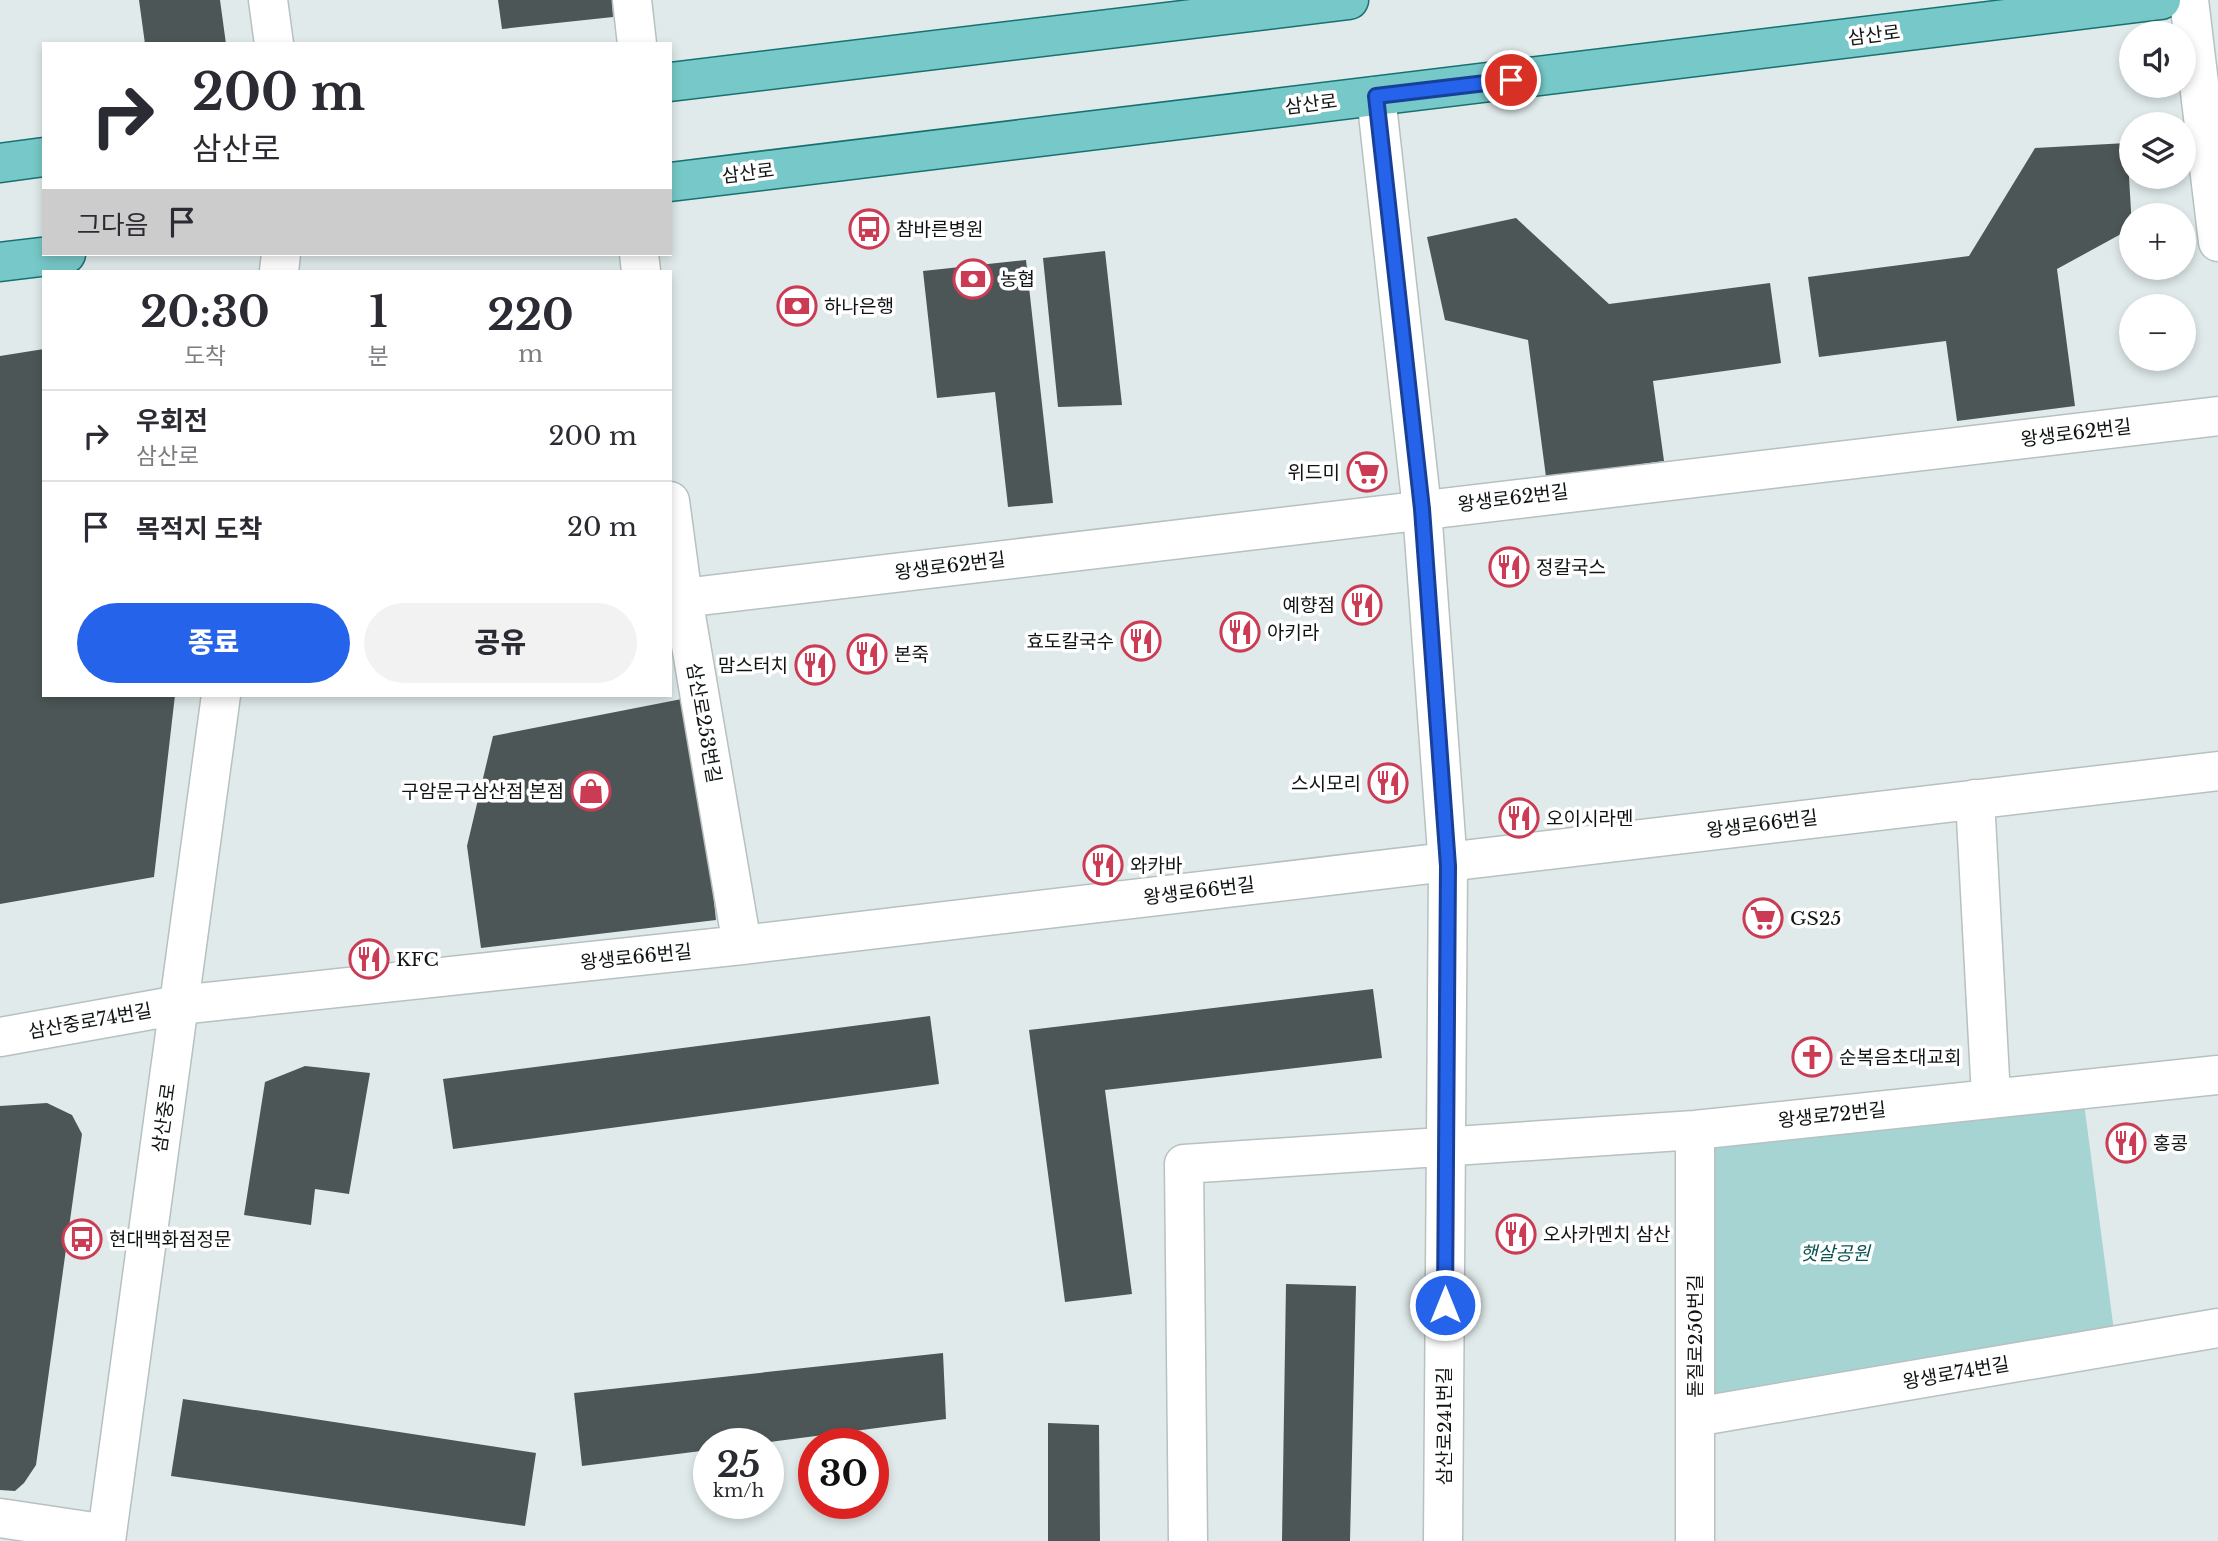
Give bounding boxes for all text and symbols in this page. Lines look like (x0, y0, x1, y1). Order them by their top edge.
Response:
street label: 삼산로 (1847, 20, 1901, 50)
map controls (2119, 21, 2196, 371)
button: sound (2119, 21, 2196, 98)
pin (1481, 50, 1541, 110)
icon: arrive (1492, 61, 1530, 99)
text: 200 m (192, 62, 365, 123)
icon: right (77, 70, 168, 161)
street label: 삼산로 (1284, 89, 1338, 119)
button: layers (2119, 112, 2196, 189)
text: 삼산로 (192, 129, 280, 169)
street label: 삼산로 (721, 158, 775, 188)
icon: arrive (163, 203, 201, 241)
button: + (2119, 203, 2196, 280)
bus stop icon: 참바른병원 (848, 208, 890, 250)
text: 그다음 (77, 209, 149, 241)
place label: 참바른병원 (896, 218, 983, 241)
bank icon: 농협 (952, 258, 994, 300)
place label: 농협 (1000, 268, 1035, 291)
bank icon: 하나은행 (776, 285, 818, 327)
text: 20:30 (140, 286, 270, 338)
text: 1 (369, 286, 388, 338)
text: 220 (487, 289, 574, 341)
button: − (2119, 294, 2196, 371)
place label: 하나은행 (824, 295, 894, 318)
text: m (518, 340, 543, 368)
text: 도착 (184, 342, 226, 370)
text: 분 (368, 342, 389, 370)
text: 우회전 (136, 405, 208, 437)
street label: 왕생로62번길 (2019, 415, 2133, 451)
icon: right (77, 417, 115, 455)
text: 200 m (548, 420, 637, 452)
text: 삼산로 (136, 442, 199, 470)
supermarket icon: 위드미 (1346, 451, 1388, 493)
place label: 위드미 (1288, 461, 1340, 484)
street label: 왕생로62번길 (1456, 480, 1570, 516)
icon: arrive (77, 508, 115, 546)
text: 20 m (567, 511, 637, 543)
text: 목적지 도착 (136, 513, 263, 545)
restaurant icon: 정칼국스 (1488, 546, 1530, 588)
street label: 왕생로62번길 (893, 548, 1007, 584)
place label: 정칼국스 (1536, 556, 1606, 579)
restaurant icon: 예향점 (1341, 584, 1383, 626)
place label: 예향점 (1283, 594, 1335, 617)
button: 종료 (77, 603, 350, 683)
button: 공유 (364, 603, 637, 683)
restaurant icon: 아키라 (1219, 611, 1261, 653)
restaurant icon: 효도칼국수 (1120, 620, 1162, 662)
place label: 아키라 (1267, 621, 1319, 644)
place label: 효도칼국수 (1027, 630, 1114, 653)
restaurant icon: 본죽 (846, 633, 888, 675)
place label: 본죽 (894, 643, 929, 666)
restaurant icon: 맘스터치 (794, 644, 836, 686)
place label: 맘스터치 (718, 654, 788, 677)
street label: 삼산로253번길 (682, 661, 726, 785)
restaurant icon: 스시모리 (1367, 762, 1409, 804)
shop icon: 구암문구삼산점 본점 (570, 770, 612, 812)
place label: 스시모리 (1291, 772, 1361, 795)
place label: 구암문구삼산점 본점 (401, 780, 564, 803)
restaurant icon: 오이시라멘 (1498, 797, 1540, 839)
street label: 왕생로66번길 (1705, 806, 1819, 842)
place label: 오이시라멘 (1546, 807, 1633, 830)
restaurant icon: 와카바 (1082, 844, 1124, 886)
place label: 와카바 (1130, 854, 1182, 877)
street label: 왕생로66번길 (1142, 873, 1256, 909)
supermarket icon: GS25 (1742, 897, 1784, 939)
place label: GS25 (1790, 907, 1841, 930)
restaurant icon: KFC (348, 938, 390, 980)
street label: 왕생로66번길 (579, 940, 693, 974)
place label: KFC (396, 948, 439, 971)
street label: 삼산중로74번길 (26, 999, 154, 1043)
church icon: 순복음초대교회 (1791, 1036, 1833, 1078)
place label: 순복음초대교회 (1839, 1046, 1961, 1069)
street label: 삼산중로 (148, 1082, 180, 1154)
street label: 왕생로72번길 (1777, 1098, 1887, 1132)
restaurant icon: 홍콩 (2105, 1122, 2147, 1164)
place label: 홍콩 (2153, 1132, 2188, 1155)
restaurant icon: 오사카멘치 삼산 (1495, 1213, 1537, 1255)
bus stop icon: 현대백화점정문 (61, 1218, 103, 1260)
place label: 오사카멘치 삼산 (1543, 1223, 1671, 1246)
place label: 현대백화점정문 (109, 1228, 231, 1251)
park label: 햇살공원 (1800, 1242, 1871, 1265)
position arrow (1408, 1268, 1482, 1342)
street label: 돋질로250번길 (1684, 1274, 1707, 1398)
street label: 왕생로74번길 (1901, 1352, 2011, 1394)
street label: 삼산로241번길 (1433, 1367, 1456, 1485)
speed limit sign: 30 (798, 1428, 889, 1519)
text: 25 (717, 1443, 760, 1486)
text: km/h (713, 1480, 764, 1502)

